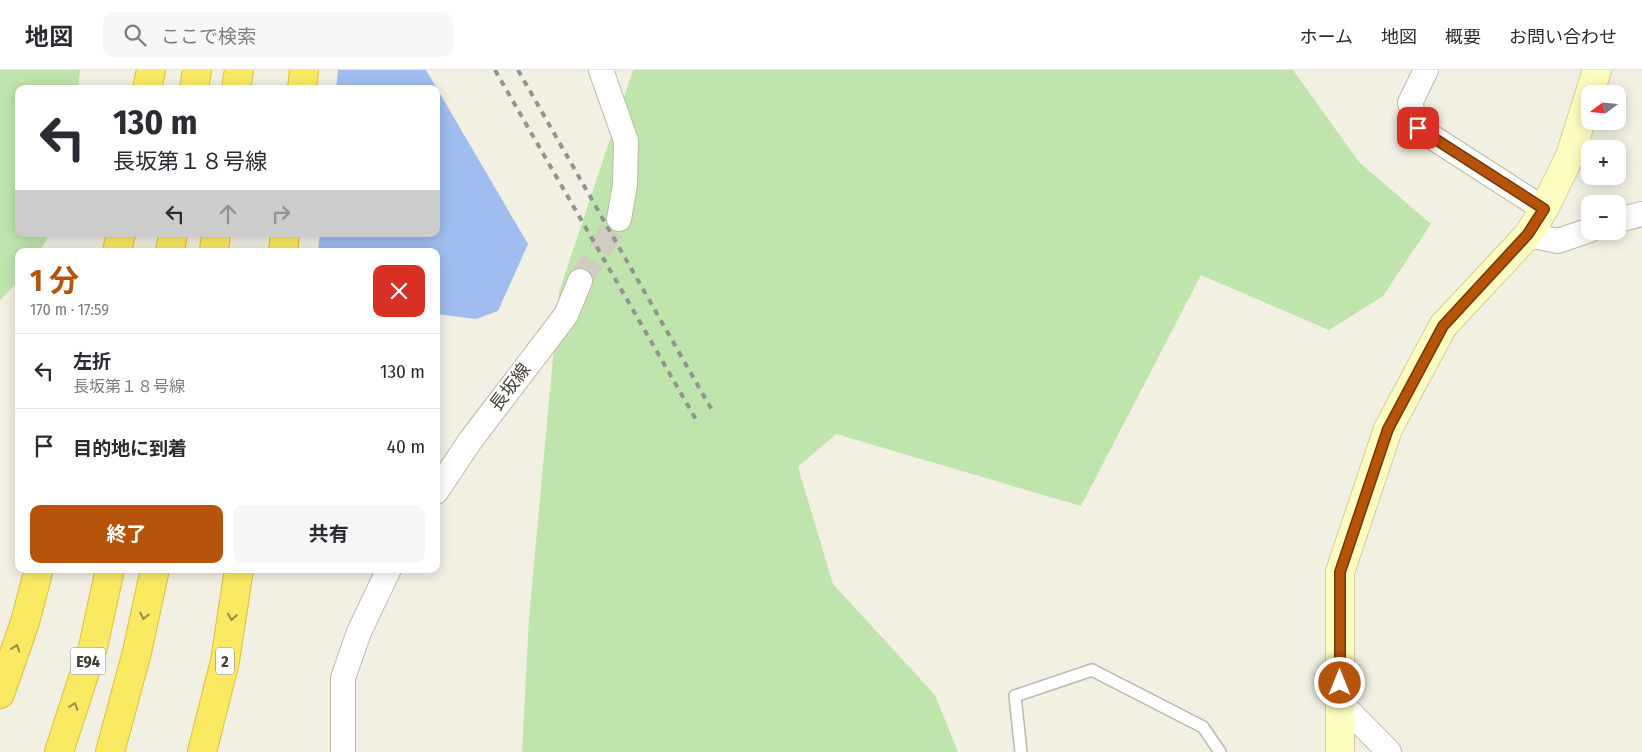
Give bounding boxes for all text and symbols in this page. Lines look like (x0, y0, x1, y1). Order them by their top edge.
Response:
search box (103, 12, 453, 57)
icon: search (121, 21, 149, 49)
text: 地図 (25, 23, 73, 51)
text: ここで検索 (161, 25, 256, 48)
text: ホーム (1300, 26, 1353, 48)
text: 地図 (1381, 26, 1417, 48)
text: 概要 (1445, 26, 1481, 48)
text: お問い合わせ (1509, 26, 1617, 48)
north arrow (1581, 85, 1626, 130)
map controls (1581, 85, 1626, 240)
text: 130 m (113, 101, 197, 143)
icon: left (30, 105, 95, 170)
pin (1397, 107, 1439, 149)
icon: arrive (1404, 114, 1432, 142)
button: + (1581, 140, 1626, 185)
text: 長坂第１８号線 (113, 148, 267, 175)
button: − (1581, 195, 1626, 240)
icon: left (161, 200, 189, 228)
icon: ahead (214, 200, 242, 228)
icon: right (267, 200, 295, 228)
text: 1 分 (30, 263, 79, 299)
button: close (373, 265, 425, 317)
text: 170 m · 17:59 (30, 300, 109, 319)
text: 左折 (73, 350, 111, 373)
icon: left (30, 357, 58, 385)
street label: 長坂線 (485, 359, 535, 415)
text: 130 m (380, 360, 425, 383)
text: 長坂第１８号線 (73, 377, 185, 396)
icon: arrive (30, 432, 58, 460)
text: 40 m (387, 435, 425, 458)
text: 目的地に到着 (73, 437, 187, 460)
button: 終了 (30, 505, 223, 563)
button: 共有 (233, 505, 425, 563)
one-way arrow (140, 612, 150, 621)
one-way arrow (227, 613, 237, 621)
one-way arrow (10, 644, 20, 653)
road number: E94 (70, 648, 106, 674)
road number: 2 (216, 648, 234, 674)
position arrow (1313, 656, 1365, 708)
one-way arrow (68, 702, 78, 710)

